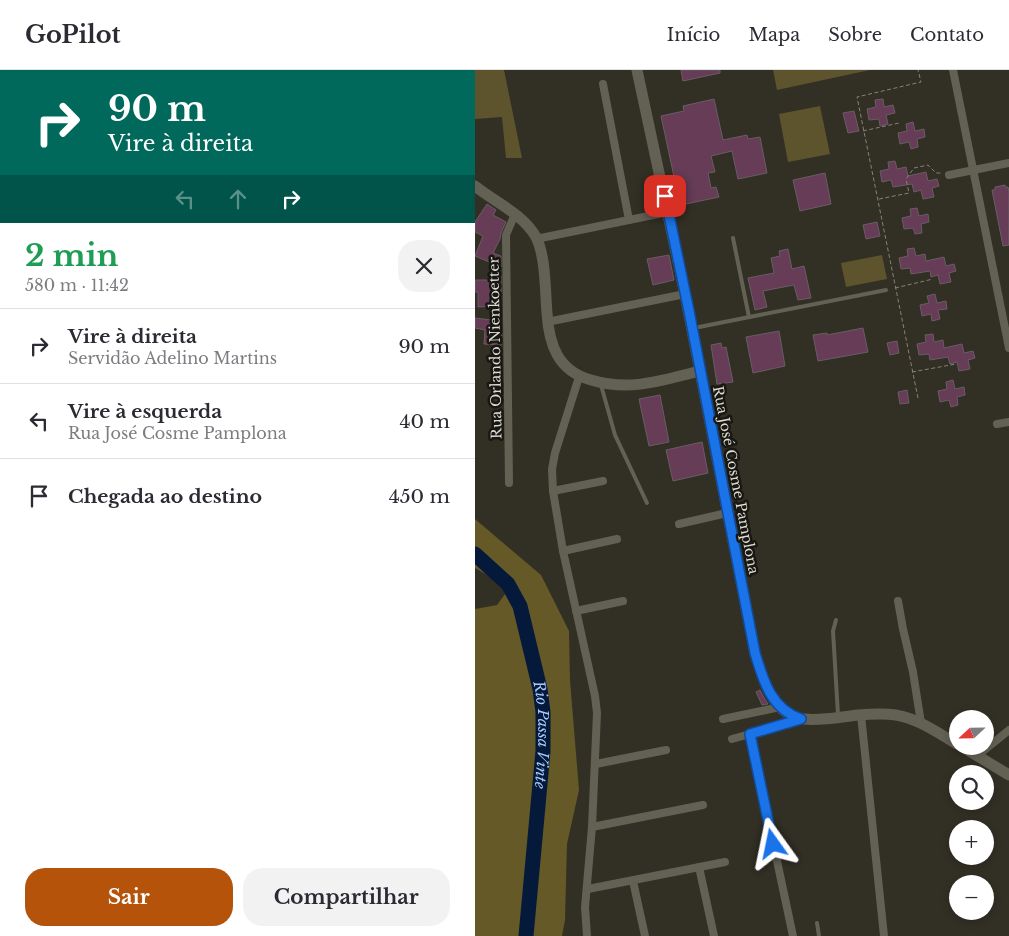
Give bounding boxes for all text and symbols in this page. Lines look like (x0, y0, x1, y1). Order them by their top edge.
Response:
text: GoPilot (25, 20, 121, 49)
text: Início (667, 24, 720, 46)
text: Mapa (748, 24, 800, 46)
text: Sobre (828, 24, 882, 46)
text: Contato (910, 24, 984, 46)
text: 90 m (108, 87, 206, 130)
icon: right (25, 90, 90, 155)
text: Vire à direita (108, 130, 253, 157)
pin (644, 175, 686, 217)
icon: arrive (651, 182, 679, 210)
icon: left (171, 185, 199, 213)
icon: ahead (224, 185, 252, 213)
icon: right (277, 185, 305, 213)
text: 2 min (25, 237, 118, 274)
button: close (398, 240, 450, 292)
street label: Rua Orlando Nienkoetter (484, 257, 506, 439)
text: 580 m · 11:42 (25, 275, 129, 295)
text: Vire à direita (68, 325, 197, 348)
icon: right (25, 332, 53, 360)
text: 90 m (398, 335, 450, 358)
text: Servidão Adelino Martins (68, 348, 277, 368)
street label: Rua José Cosme Pamplona (709, 384, 763, 576)
text: Vire à esquerda (68, 400, 222, 423)
icon: left (25, 407, 53, 435)
text: 40 m (399, 410, 450, 433)
text: Rua José Cosme Pamplona (68, 423, 287, 443)
icon: arrive (25, 482, 53, 510)
text: Chegada ao destino (68, 485, 262, 508)
text: 450 m (389, 485, 450, 508)
water label: Rio Passa Vinte (529, 678, 553, 790)
north arrow (949, 710, 994, 755)
map controls (949, 710, 994, 920)
button: search (949, 765, 994, 810)
position arrow (746, 817, 798, 869)
button: + (949, 820, 994, 865)
button: Sair (25, 868, 233, 926)
button: Compartilhar (243, 868, 450, 926)
button: − (949, 875, 994, 920)

